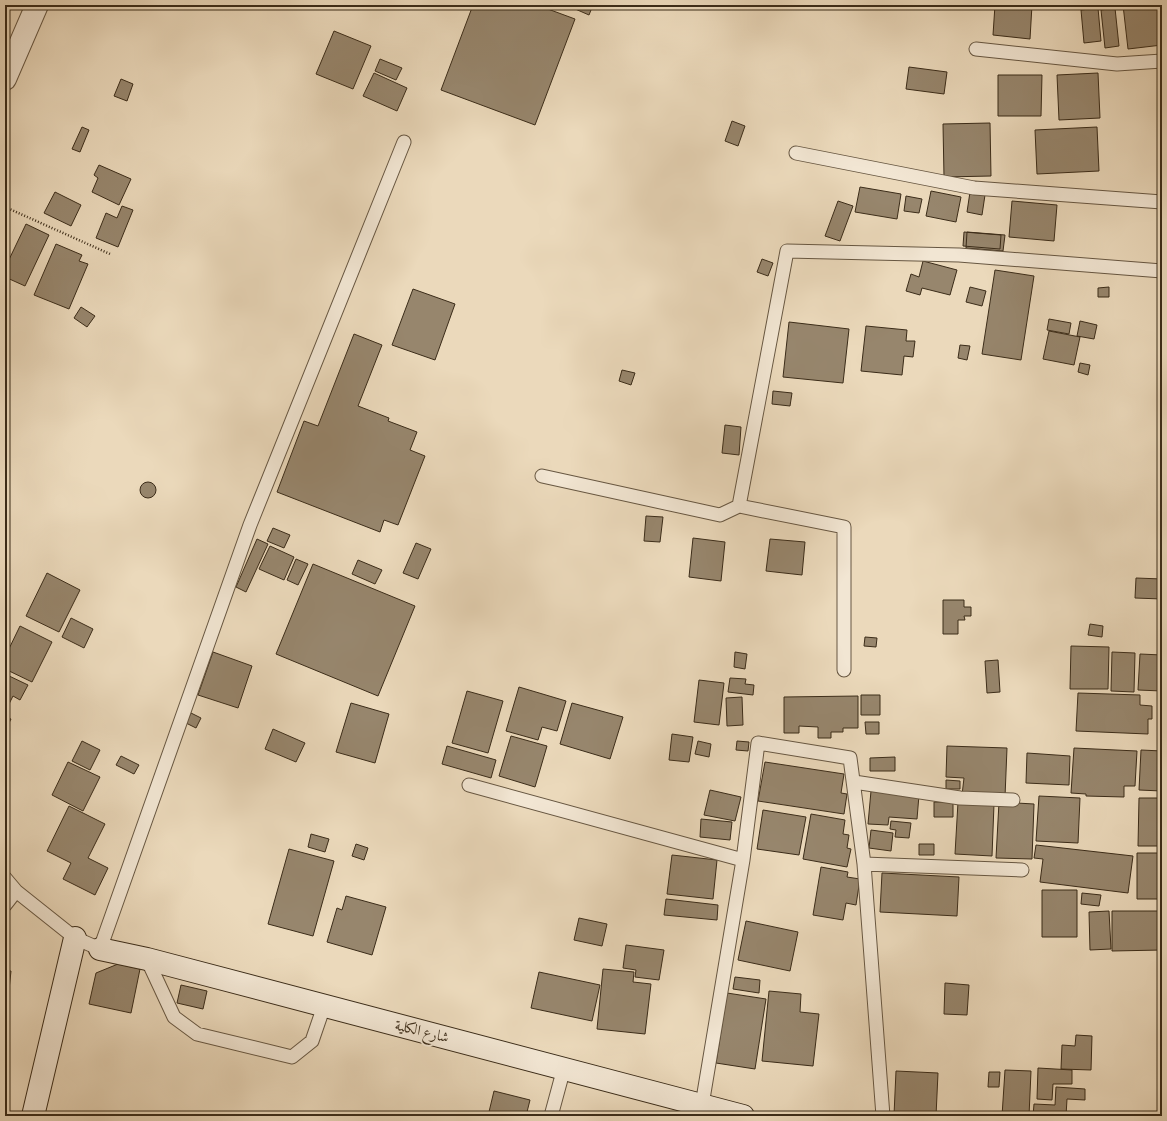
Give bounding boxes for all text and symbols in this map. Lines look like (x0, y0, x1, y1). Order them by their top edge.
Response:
street label: شارع الكلية (392, 1016, 451, 1050)

